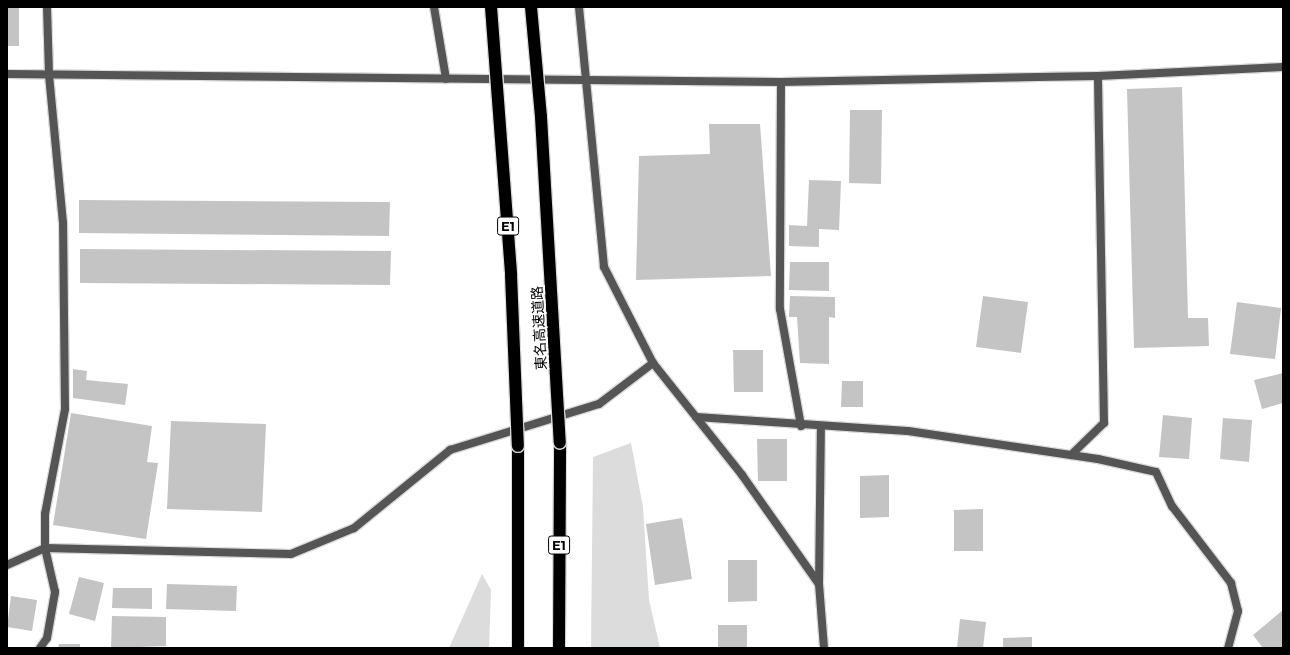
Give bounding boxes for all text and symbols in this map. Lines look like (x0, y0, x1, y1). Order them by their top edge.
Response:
road number: E1 (497, 215, 519, 237)
street label: 東名高速道路 (528, 286, 550, 370)
road number: E1 (548, 534, 570, 556)

